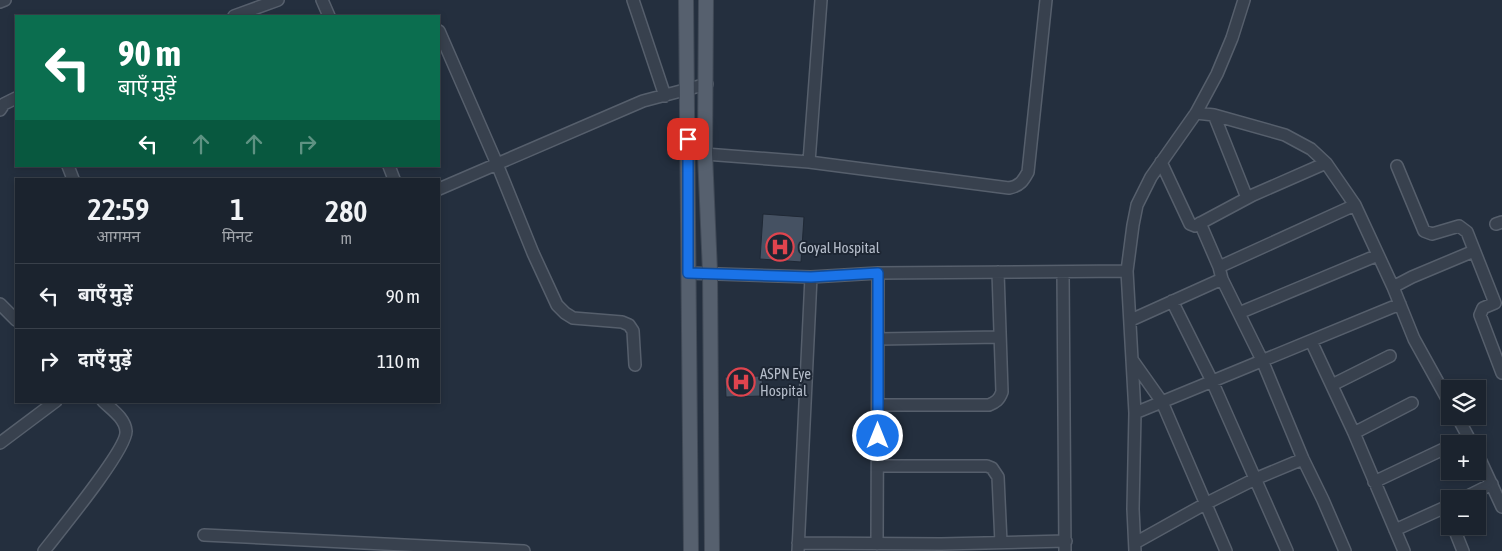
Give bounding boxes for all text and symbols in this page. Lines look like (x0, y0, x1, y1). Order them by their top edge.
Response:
text: 90 m (118, 33, 181, 73)
icon: left (35, 35, 100, 100)
text: बाएँ मुड़ें (118, 74, 176, 100)
pin (667, 118, 709, 160)
icon: arrive (674, 125, 702, 153)
icon: left (134, 130, 162, 158)
icon: ahead (187, 130, 215, 158)
icon: ahead (240, 130, 268, 158)
icon: right (293, 130, 321, 158)
text: 22:59 (88, 192, 149, 226)
text: 1 (230, 192, 244, 226)
text: 280 (325, 194, 367, 228)
text: आगमन (97, 227, 140, 245)
text: मिनट (222, 227, 253, 245)
text: m (340, 229, 352, 247)
hospital icon: Goyal Hospital (765, 232, 795, 262)
place label: Goyal Hospital (799, 239, 880, 256)
icon: left (35, 282, 63, 310)
text: बाएँ मुड़ें (78, 283, 133, 305)
text: 90 m (386, 285, 420, 307)
icon: right (35, 347, 63, 375)
text: दाएँ मुड़ें (78, 348, 132, 370)
text: 110 m (377, 350, 420, 372)
place label: ASPN Eye Hospital (760, 365, 811, 399)
hospital icon: ASPN Eye Hospital (726, 367, 756, 397)
map controls (1441, 380, 1486, 535)
button: layers (1441, 380, 1486, 425)
position arrow (851, 409, 903, 461)
button: + (1441, 435, 1486, 480)
button: − (1441, 490, 1486, 535)

